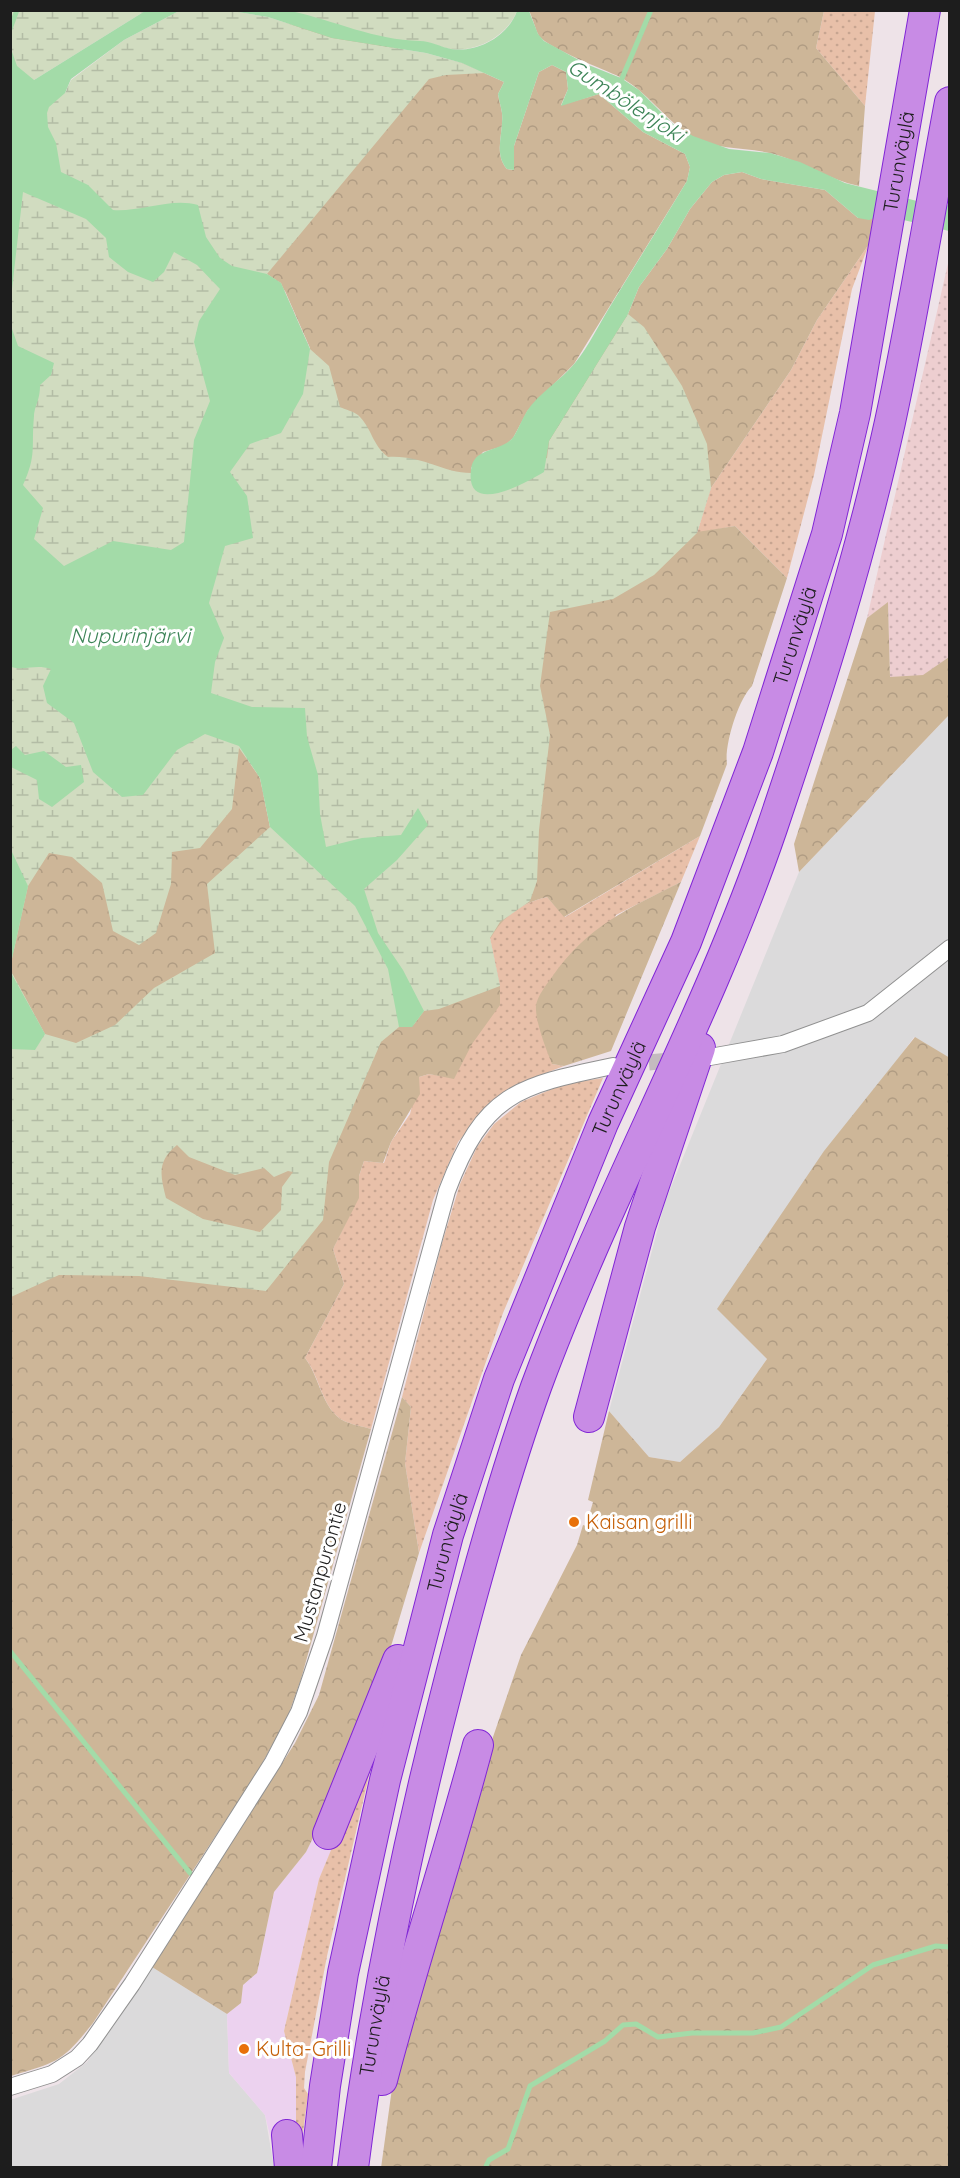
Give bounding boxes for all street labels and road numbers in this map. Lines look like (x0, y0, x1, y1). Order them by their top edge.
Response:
street label: Turunväylä (877, 109, 919, 214)
street label: Turunväylä (767, 583, 822, 688)
street label: Turunväylä (586, 1036, 651, 1140)
street label: Turunväylä (421, 1489, 473, 1595)
street label: Mustanpurontie (288, 1499, 351, 1645)
street label: Turunväylä (353, 1973, 395, 2078)

